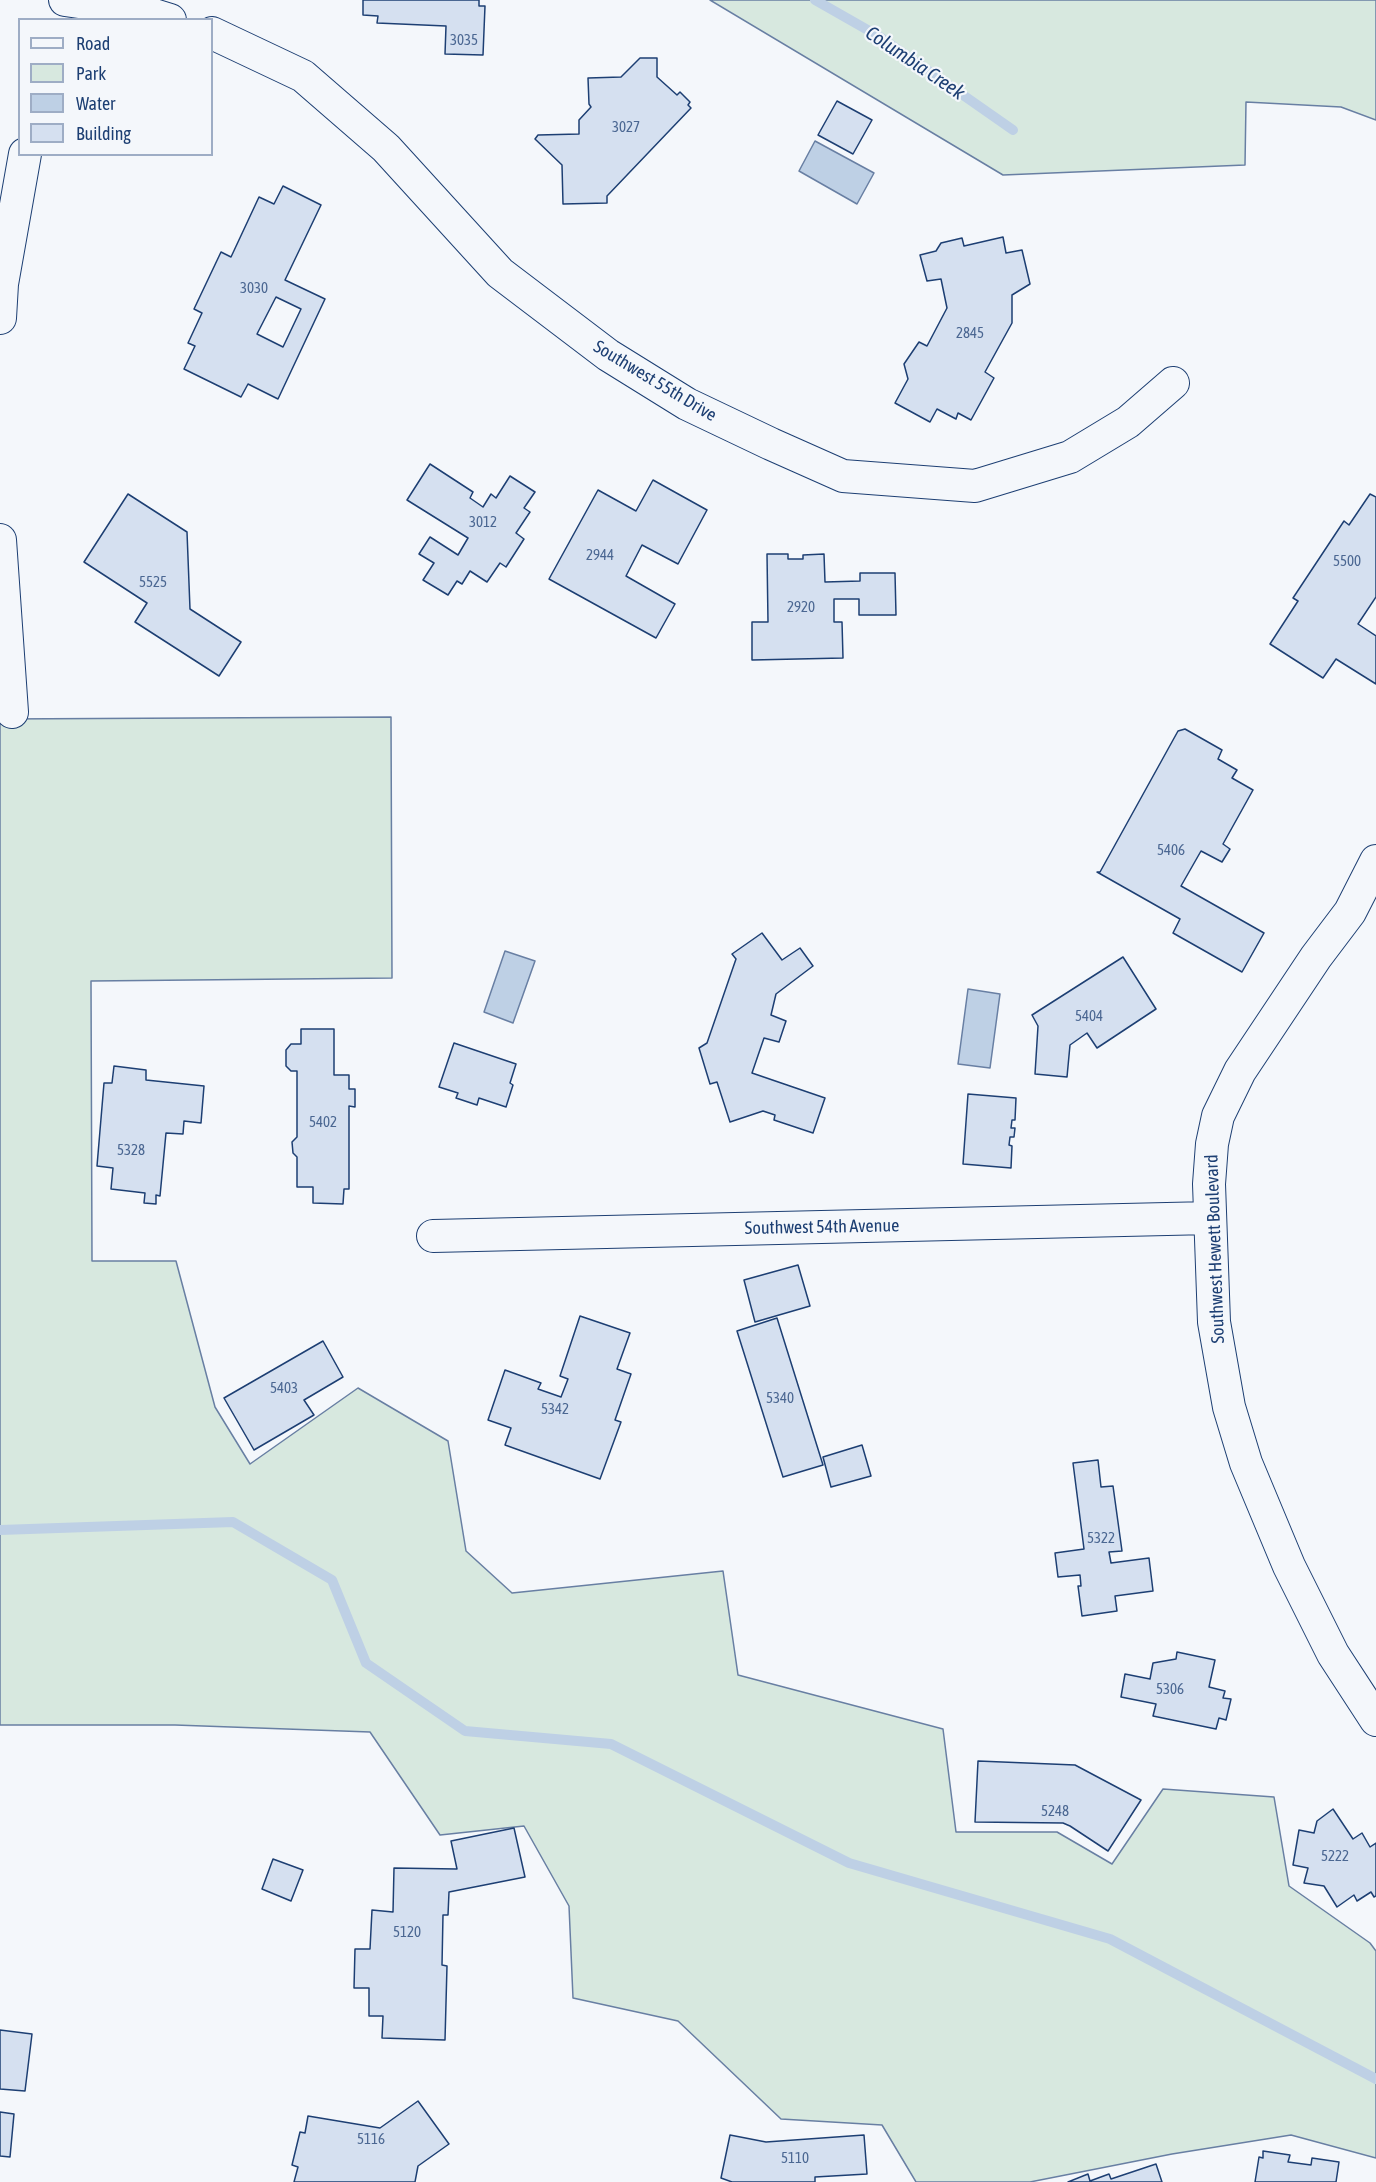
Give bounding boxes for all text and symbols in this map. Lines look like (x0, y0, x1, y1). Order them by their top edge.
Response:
legend (18, 18, 213, 156)
water label: Columbia Creek (861, 21, 969, 105)
house number: 3035 (450, 31, 478, 49)
text: Road (76, 33, 110, 54)
text: Park (76, 63, 106, 84)
text: Water (76, 93, 115, 114)
house number: 3027 (612, 118, 640, 136)
text: Building (76, 123, 131, 144)
house number: 3030 (240, 279, 268, 297)
house number: 2845 (956, 324, 984, 342)
street label: Southwest 55th Drive (590, 336, 720, 426)
house number: 3012 (469, 513, 497, 531)
house number: 2944 (586, 546, 614, 564)
house number: 5500 (1333, 552, 1361, 570)
house number: 5525 (139, 573, 167, 591)
house number: 2920 (787, 598, 815, 616)
house number: 5406 (1157, 841, 1185, 859)
house number: 5404 (1075, 1007, 1103, 1025)
house number: 5402 (309, 1113, 337, 1131)
house number: 5328 (117, 1141, 145, 1159)
street label: Southwest Hewett Boulevard (1201, 1154, 1229, 1344)
street label: Southwest 54th Avenue (745, 1215, 899, 1239)
house number: 5403 (270, 1379, 298, 1397)
house number: 5340 (766, 1389, 794, 1407)
house number: 5342 (541, 1400, 569, 1418)
house number: 5322 (1087, 1529, 1115, 1547)
house number: 5306 (1156, 1680, 1184, 1698)
house number: 5248 (1041, 1802, 1069, 1820)
house number: 5222 (1321, 1847, 1349, 1865)
house number: 5120 (393, 1923, 421, 1941)
house number: 5116 (357, 2130, 385, 2148)
house number: 5110 (781, 2149, 809, 2167)

